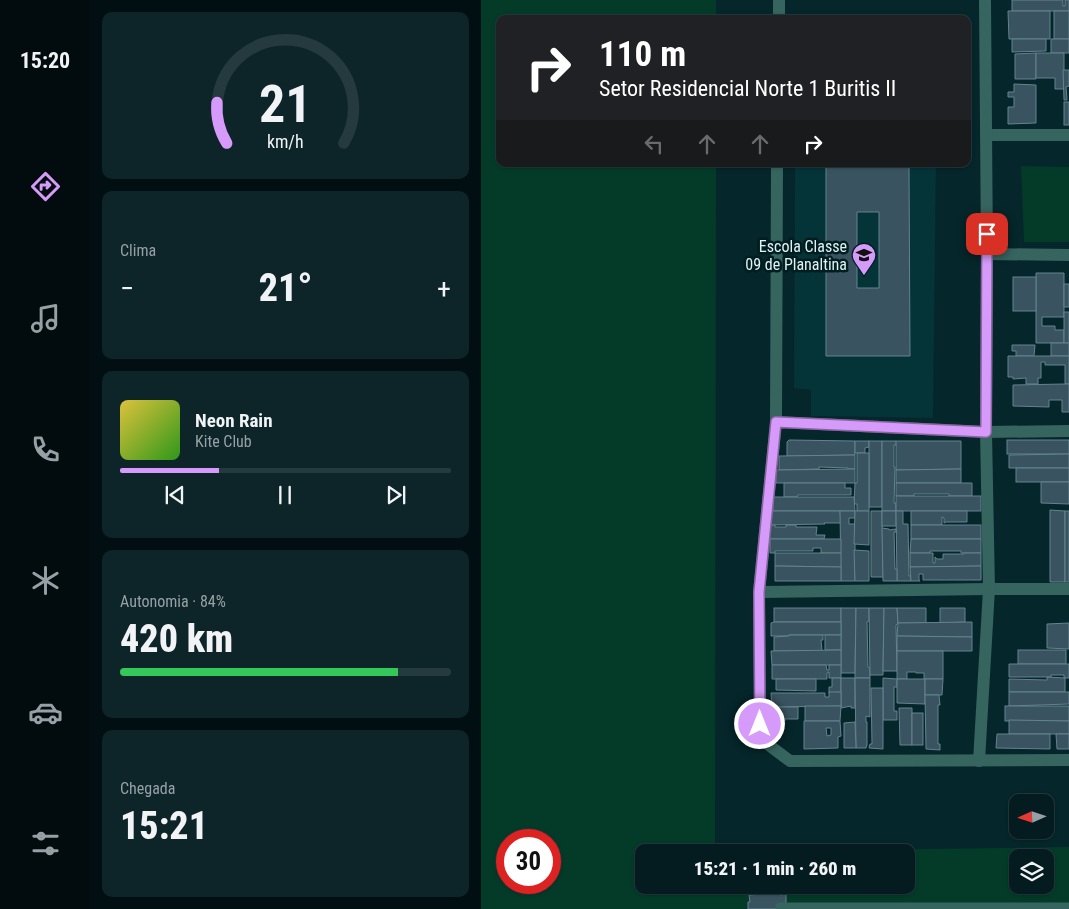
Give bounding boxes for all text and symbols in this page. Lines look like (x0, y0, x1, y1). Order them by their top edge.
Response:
text: 110 m (599, 34, 686, 75)
icon: right (516, 35, 581, 100)
text: 15:20 (20, 48, 70, 73)
text: 21 (259, 74, 312, 135)
text: Setor Residencial Norte 1 Buritis II (599, 76, 896, 101)
icon: left (640, 130, 668, 158)
icon: ahead (693, 130, 721, 158)
icon: ahead (746, 130, 774, 158)
icon: right (799, 130, 827, 158)
text: km/h (267, 131, 304, 152)
icon: directions (28, 169, 63, 204)
pin (966, 213, 1008, 255)
icon: arrive (973, 220, 1001, 248)
place label: Escola Classe 09 de Planaltina (745, 237, 847, 274)
text: Clima (120, 241, 156, 260)
school or university icon: Escola Classe 09 de Planaltina (851, 242, 877, 276)
text: 21° (259, 266, 312, 310)
text: − (120, 272, 134, 305)
text: + (437, 272, 451, 305)
icon: music (28, 301, 63, 336)
text: Neon Rain (195, 409, 273, 432)
icon: phone (28, 432, 63, 467)
text: Kite Club (195, 432, 252, 451)
icon: previous (161, 481, 189, 509)
icon: pause (271, 481, 299, 509)
icon: next (382, 481, 410, 509)
icon: climate (28, 563, 63, 598)
text: Autonomia · 84% (120, 592, 226, 611)
text: 420 km (120, 617, 233, 661)
icon: car (28, 695, 63, 730)
position arrow (733, 697, 785, 749)
text: Chegada (120, 779, 175, 798)
north arrow (1009, 794, 1053, 839)
map controls (1009, 794, 1054, 894)
text: 15:21 (120, 804, 208, 848)
icon: filters (28, 826, 63, 861)
speed limit sign: 30 (496, 829, 561, 894)
button: layers (1009, 849, 1054, 894)
text: 15:21 · 1 min · 260 m (694, 857, 856, 880)

